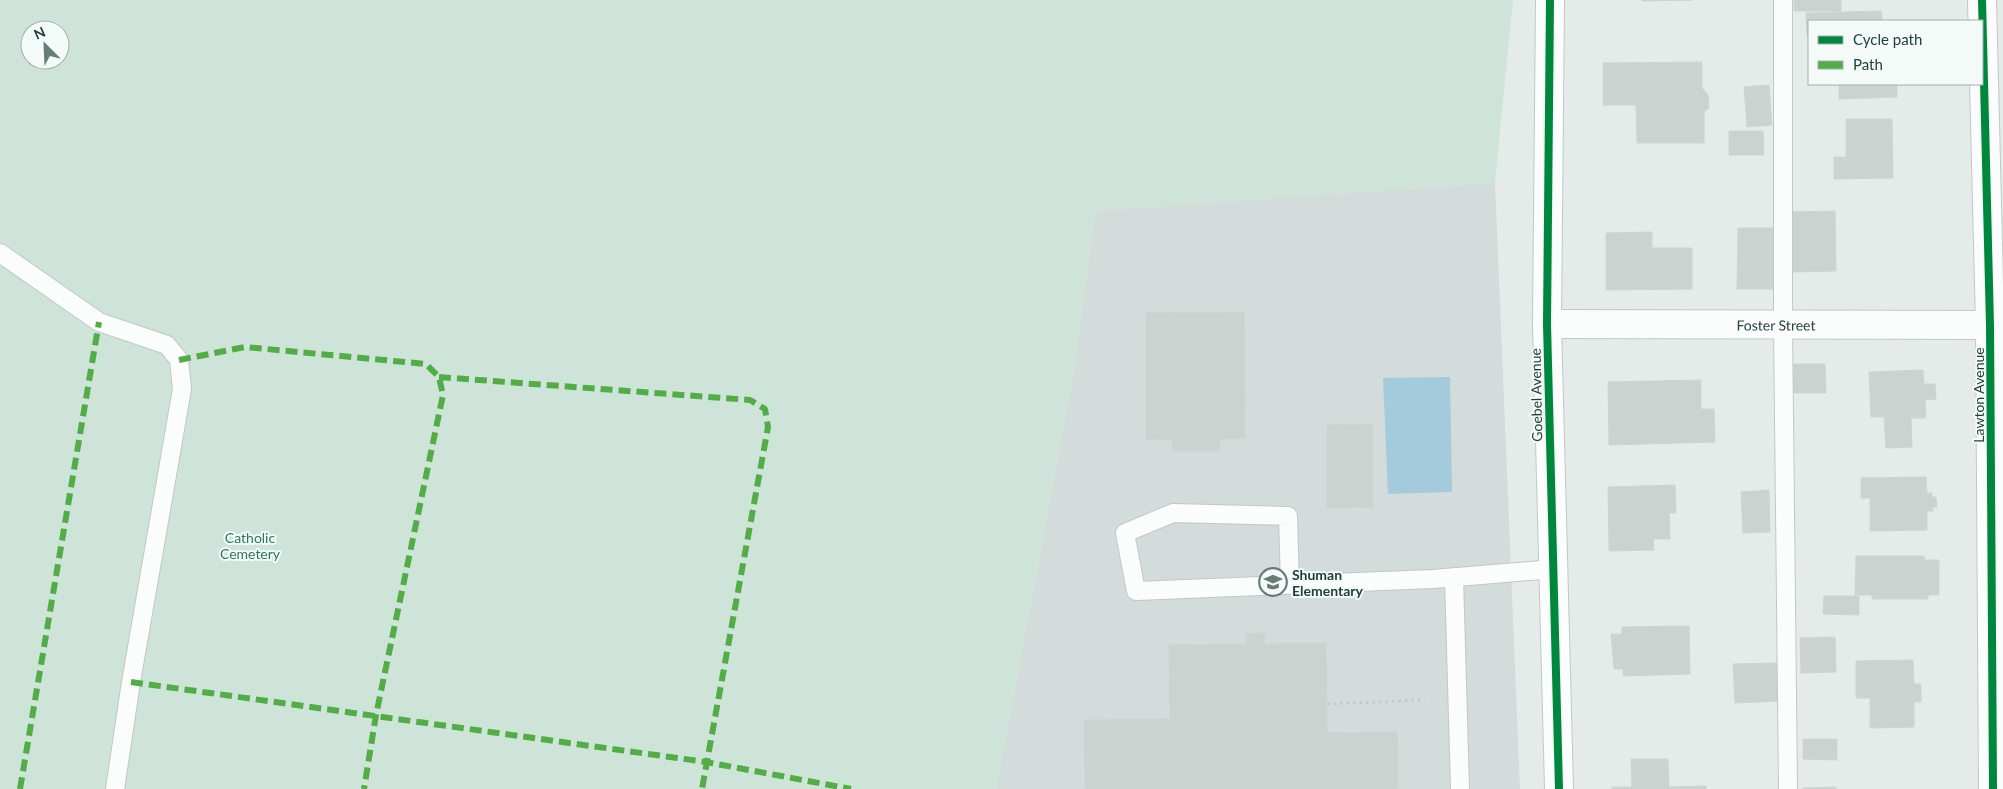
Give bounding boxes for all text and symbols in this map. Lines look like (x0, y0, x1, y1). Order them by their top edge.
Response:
north arrow (20, 20, 70, 70)
legend (1808, 20, 1983, 85)
text: N (31, 23, 48, 43)
text: Cycle path (1853, 30, 1922, 48)
text: Path (1853, 55, 1883, 73)
street label: Foster Street (1736, 316, 1816, 333)
street label: Lawton Avenue (1970, 347, 1987, 443)
street label: Goebel Avenue (1527, 348, 1545, 442)
park label: Catholic Cemetery (220, 529, 281, 562)
place label: Shuman Elementary (1292, 566, 1364, 599)
school or university icon: Shuman Elementary (1258, 567, 1288, 597)

